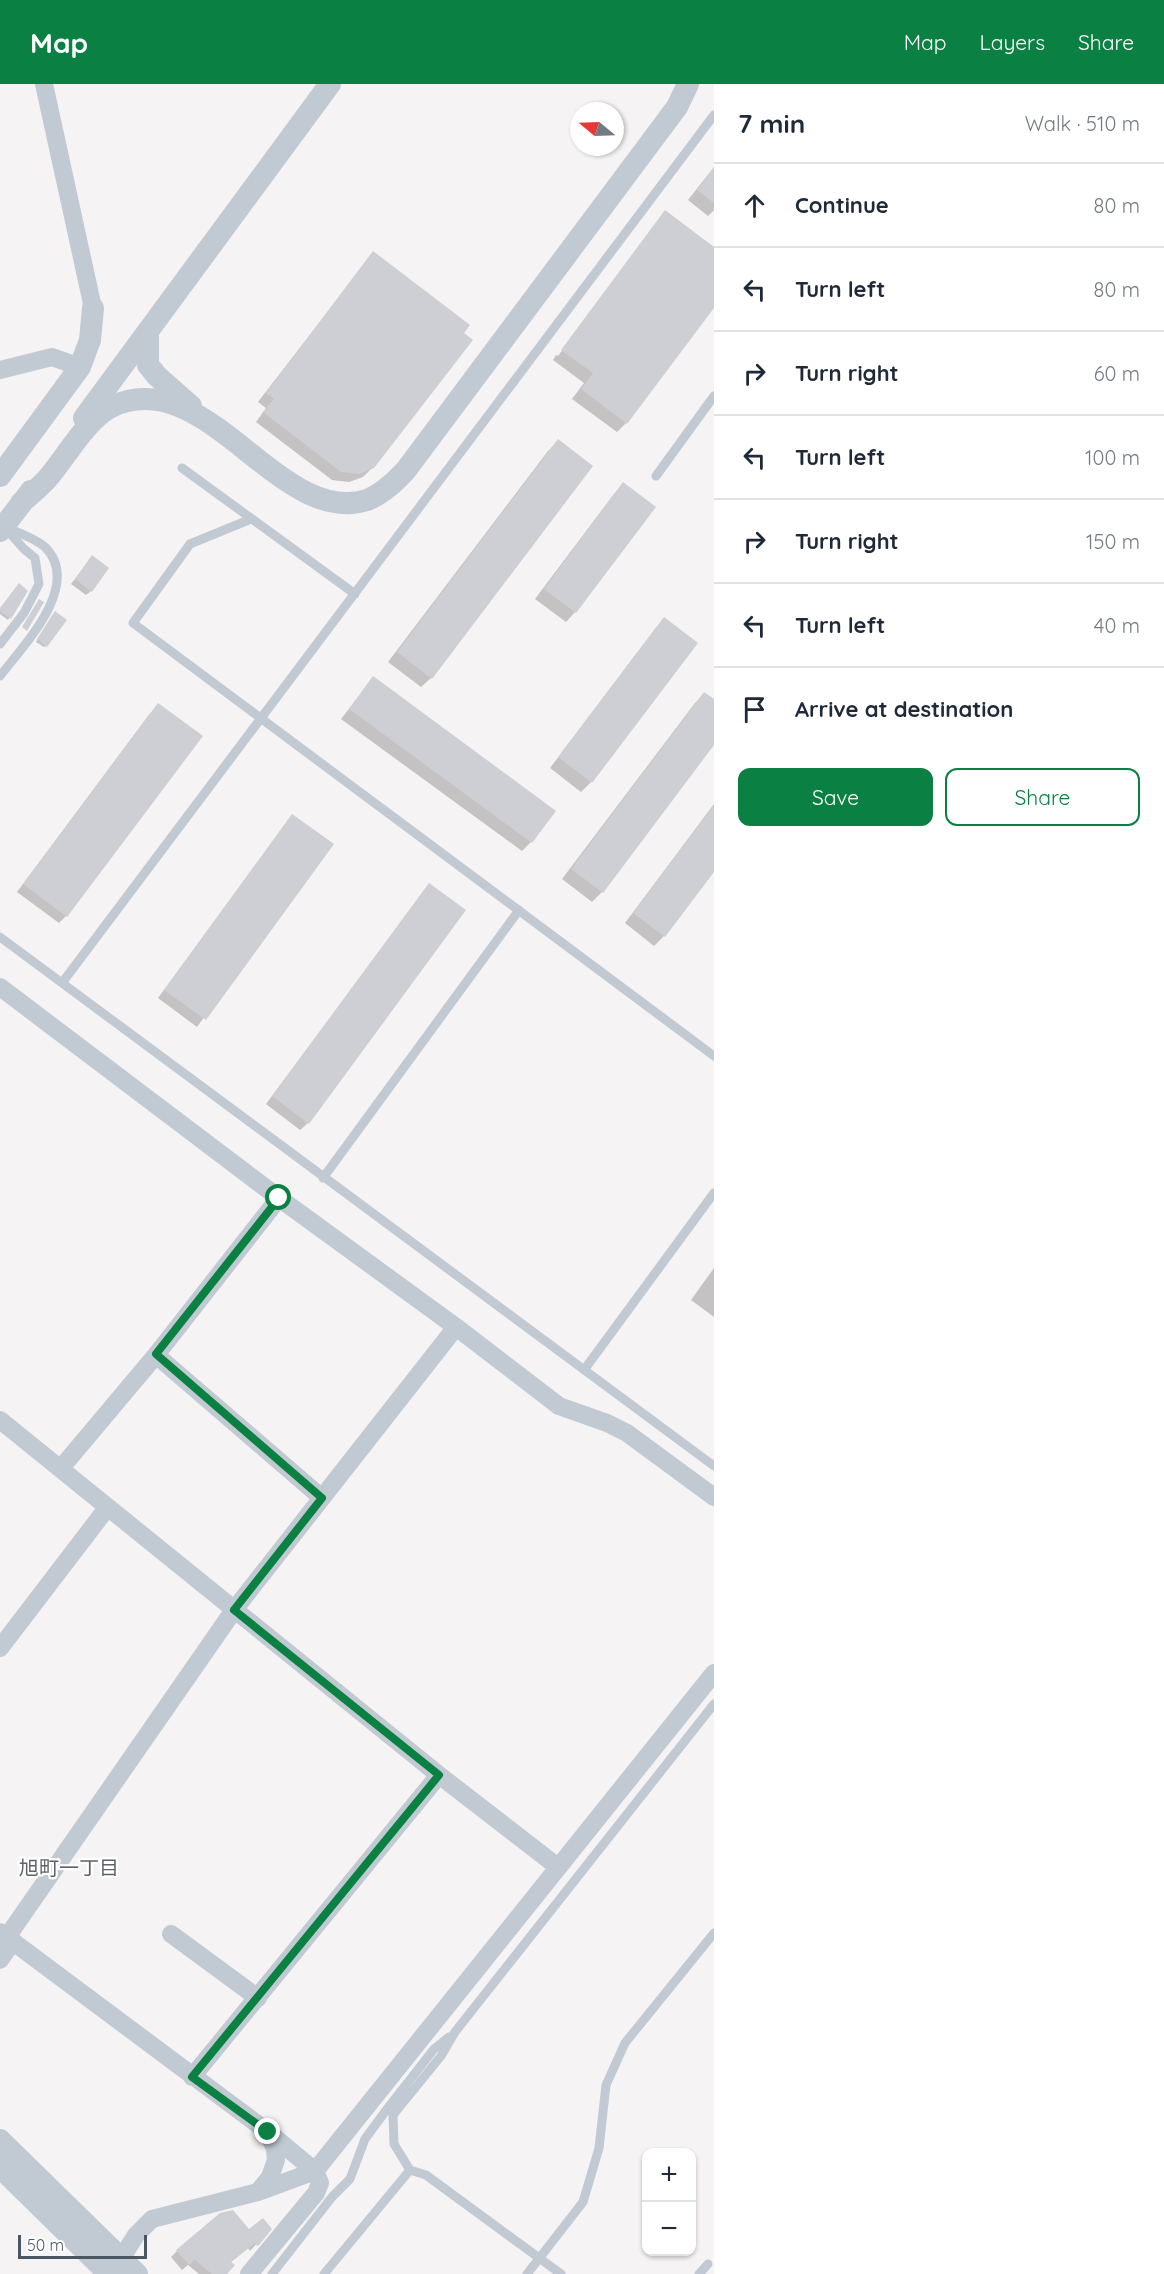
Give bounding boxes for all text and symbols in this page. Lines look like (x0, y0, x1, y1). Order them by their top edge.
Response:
text: Map (30, 25, 88, 60)
text: Map (904, 29, 947, 55)
text: Layers (980, 29, 1045, 55)
text: Share (1078, 29, 1134, 55)
north arrow (570, 102, 624, 156)
text: 7 min (738, 107, 805, 140)
text: Walk · 510 m (1025, 111, 1140, 136)
icon: ahead (738, 189, 771, 222)
text: Continue (795, 191, 889, 219)
text: 80 m (1094, 193, 1140, 218)
icon: left (738, 273, 771, 306)
text: Turn left (795, 275, 885, 303)
text: 80 m (1094, 277, 1140, 302)
icon: right (738, 357, 771, 390)
text: Turn right (795, 359, 899, 387)
text: 60 m (1094, 361, 1140, 386)
icon: left (738, 441, 771, 474)
text: Turn left (795, 443, 885, 471)
text: 100 m (1085, 445, 1140, 470)
icon: right (738, 525, 771, 558)
text: Turn right (795, 527, 899, 555)
text: 150 m (1086, 529, 1140, 554)
icon: left (738, 609, 771, 642)
text: Turn left (795, 611, 885, 639)
text: 40 m (1094, 613, 1140, 638)
icon: arrive (738, 693, 771, 726)
text: Arrive at destination (795, 695, 1013, 723)
button: Save (738, 768, 933, 826)
button: Share (945, 768, 1140, 826)
route start (265, 1184, 291, 1210)
district label: 旭町一丁目 (19, 1855, 119, 1880)
route end (254, 2118, 280, 2144)
map controls (642, 2148, 696, 2256)
button: + (642, 2148, 696, 2202)
button: − (642, 2202, 696, 2256)
scale bar (18, 2232, 147, 2260)
text: 50 m (27, 2235, 64, 2255)

